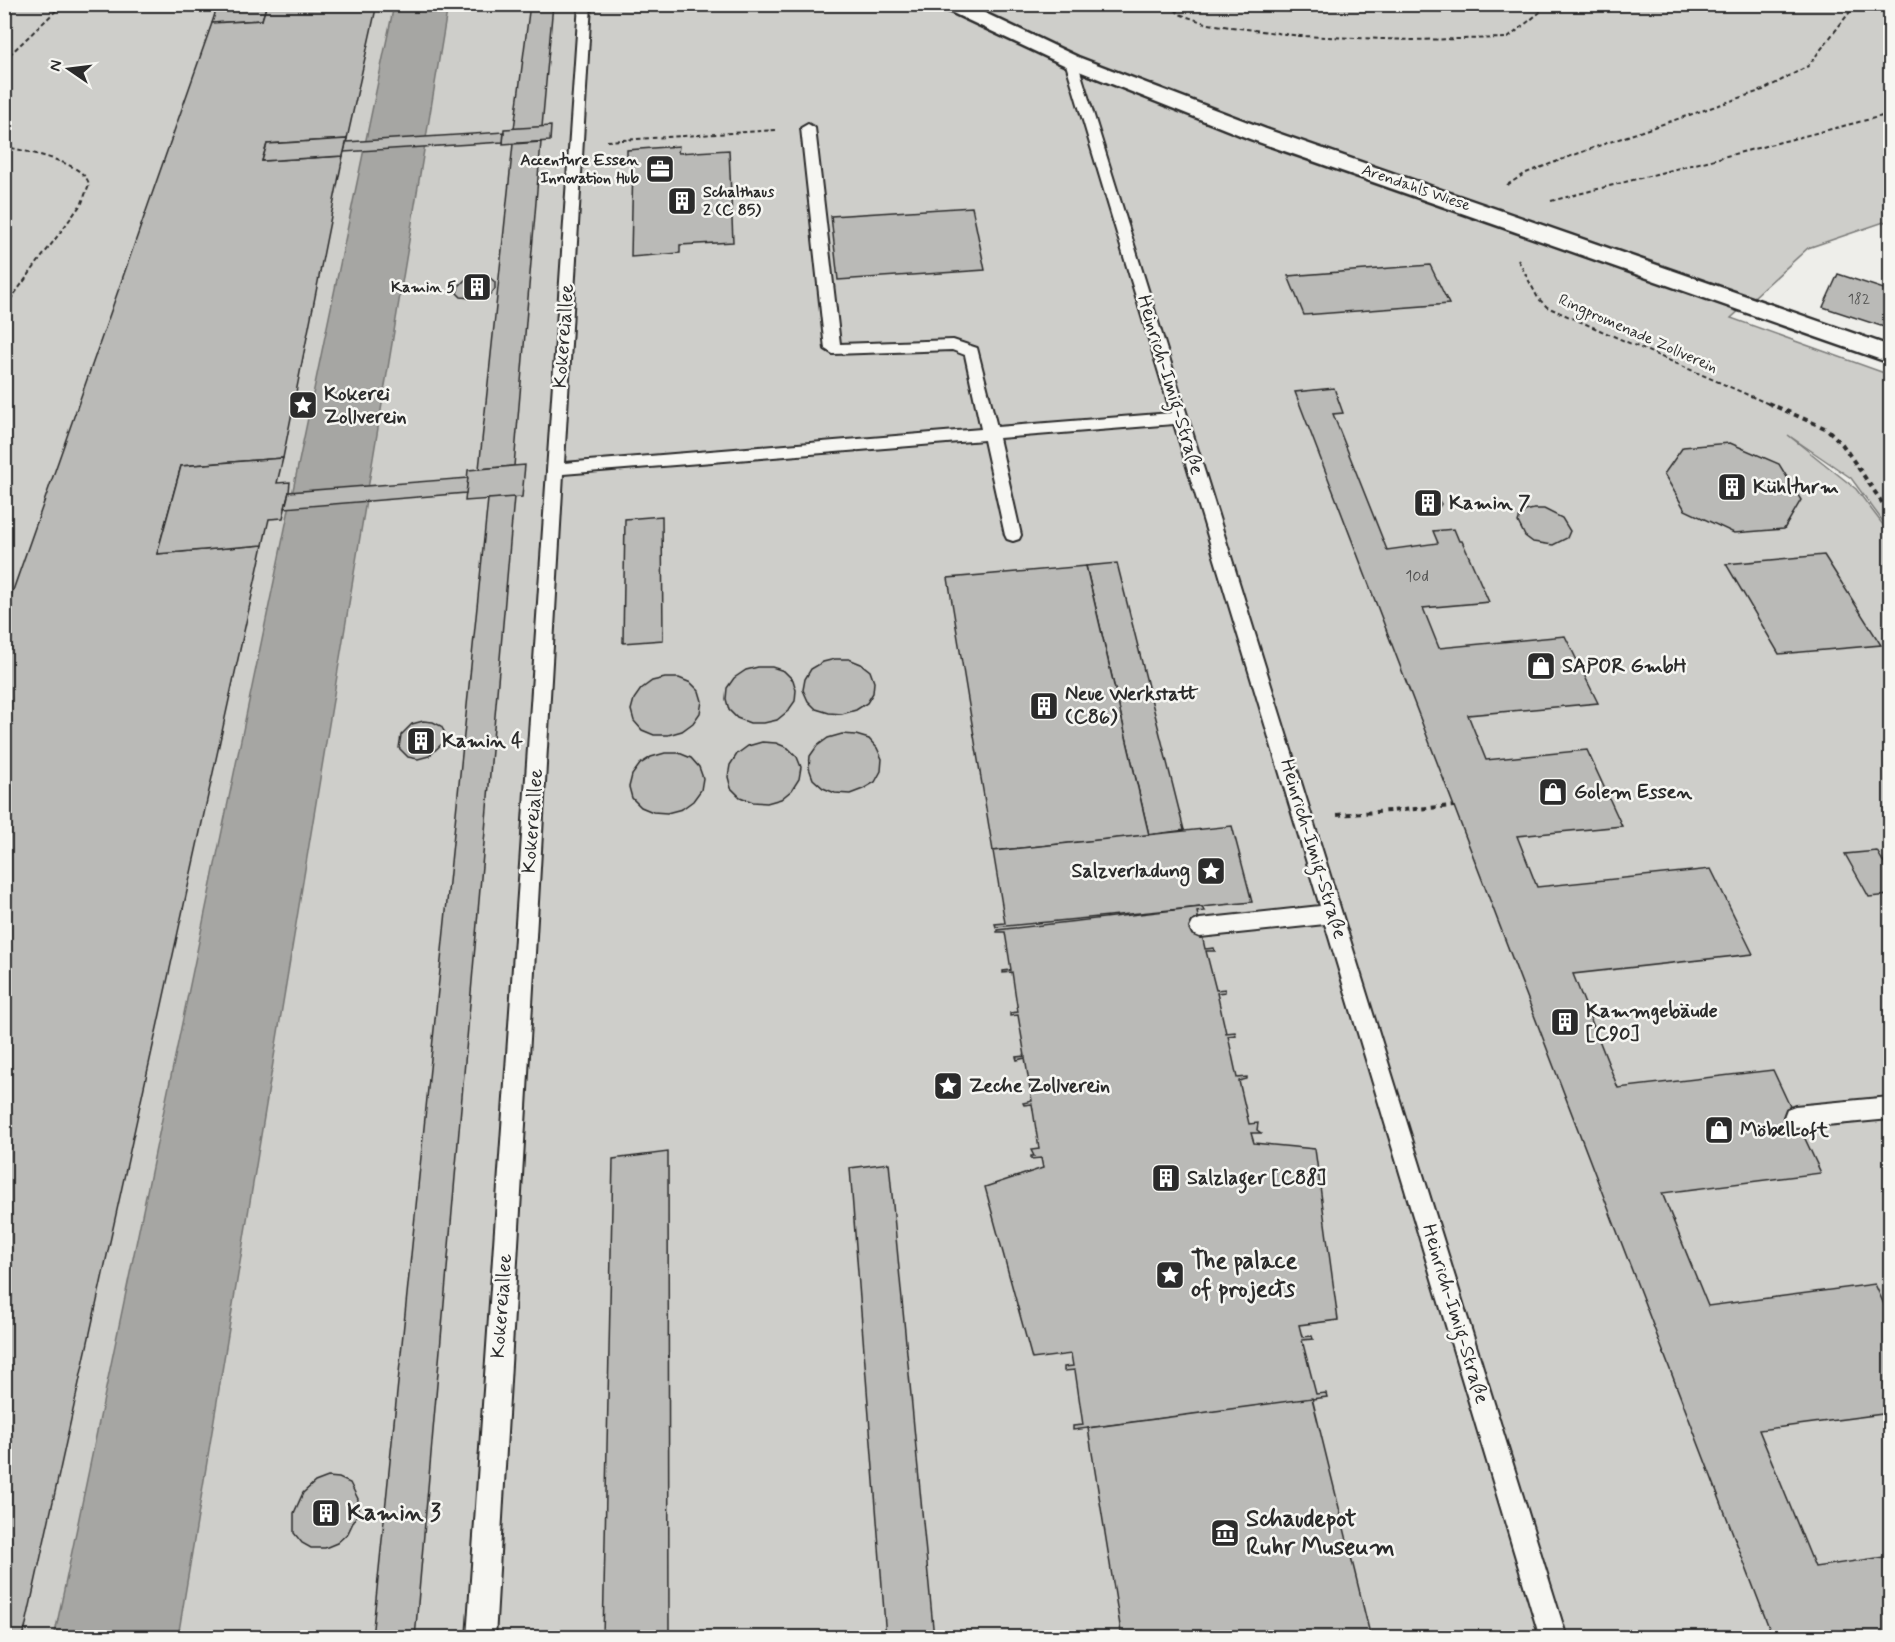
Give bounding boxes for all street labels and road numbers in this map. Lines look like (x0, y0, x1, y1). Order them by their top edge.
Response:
street label: Arendahls Wiese (1359, 160, 1474, 217)
street label: Kokereiallee (547, 283, 581, 389)
street label: Ringpromenade Zollverein (1555, 289, 1721, 380)
street label: Heinrich-Imig-Straße (1128, 292, 1210, 479)
street label: Heinrich-Imig-Straße (1271, 756, 1353, 943)
street label: Kokereiallee (516, 768, 550, 874)
street label: Heinrich-Imig-Straße (1413, 1221, 1495, 1408)
street label: Kokereiallee (485, 1253, 519, 1359)

